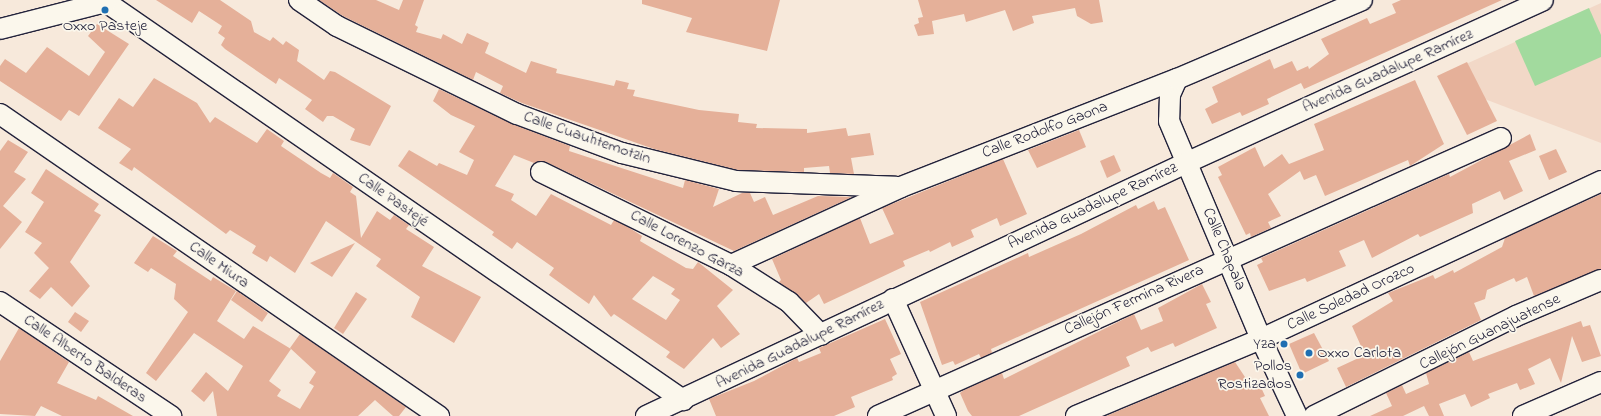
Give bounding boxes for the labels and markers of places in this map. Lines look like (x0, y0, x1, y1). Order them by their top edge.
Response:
marker: Oxxo Pasteje (100, 5, 110, 15)
place label: Oxxo Pasteje (63, 16, 147, 36)
place label: Yza (1253, 334, 1276, 354)
marker: Yza (1279, 339, 1289, 349)
place label: Oxxo Carlota (1317, 343, 1401, 363)
marker: Oxxo Carlota (1304, 348, 1314, 358)
place label: Pollos Rostizados (1218, 356, 1292, 394)
marker: Pollos Rostizados (1295, 370, 1305, 380)

